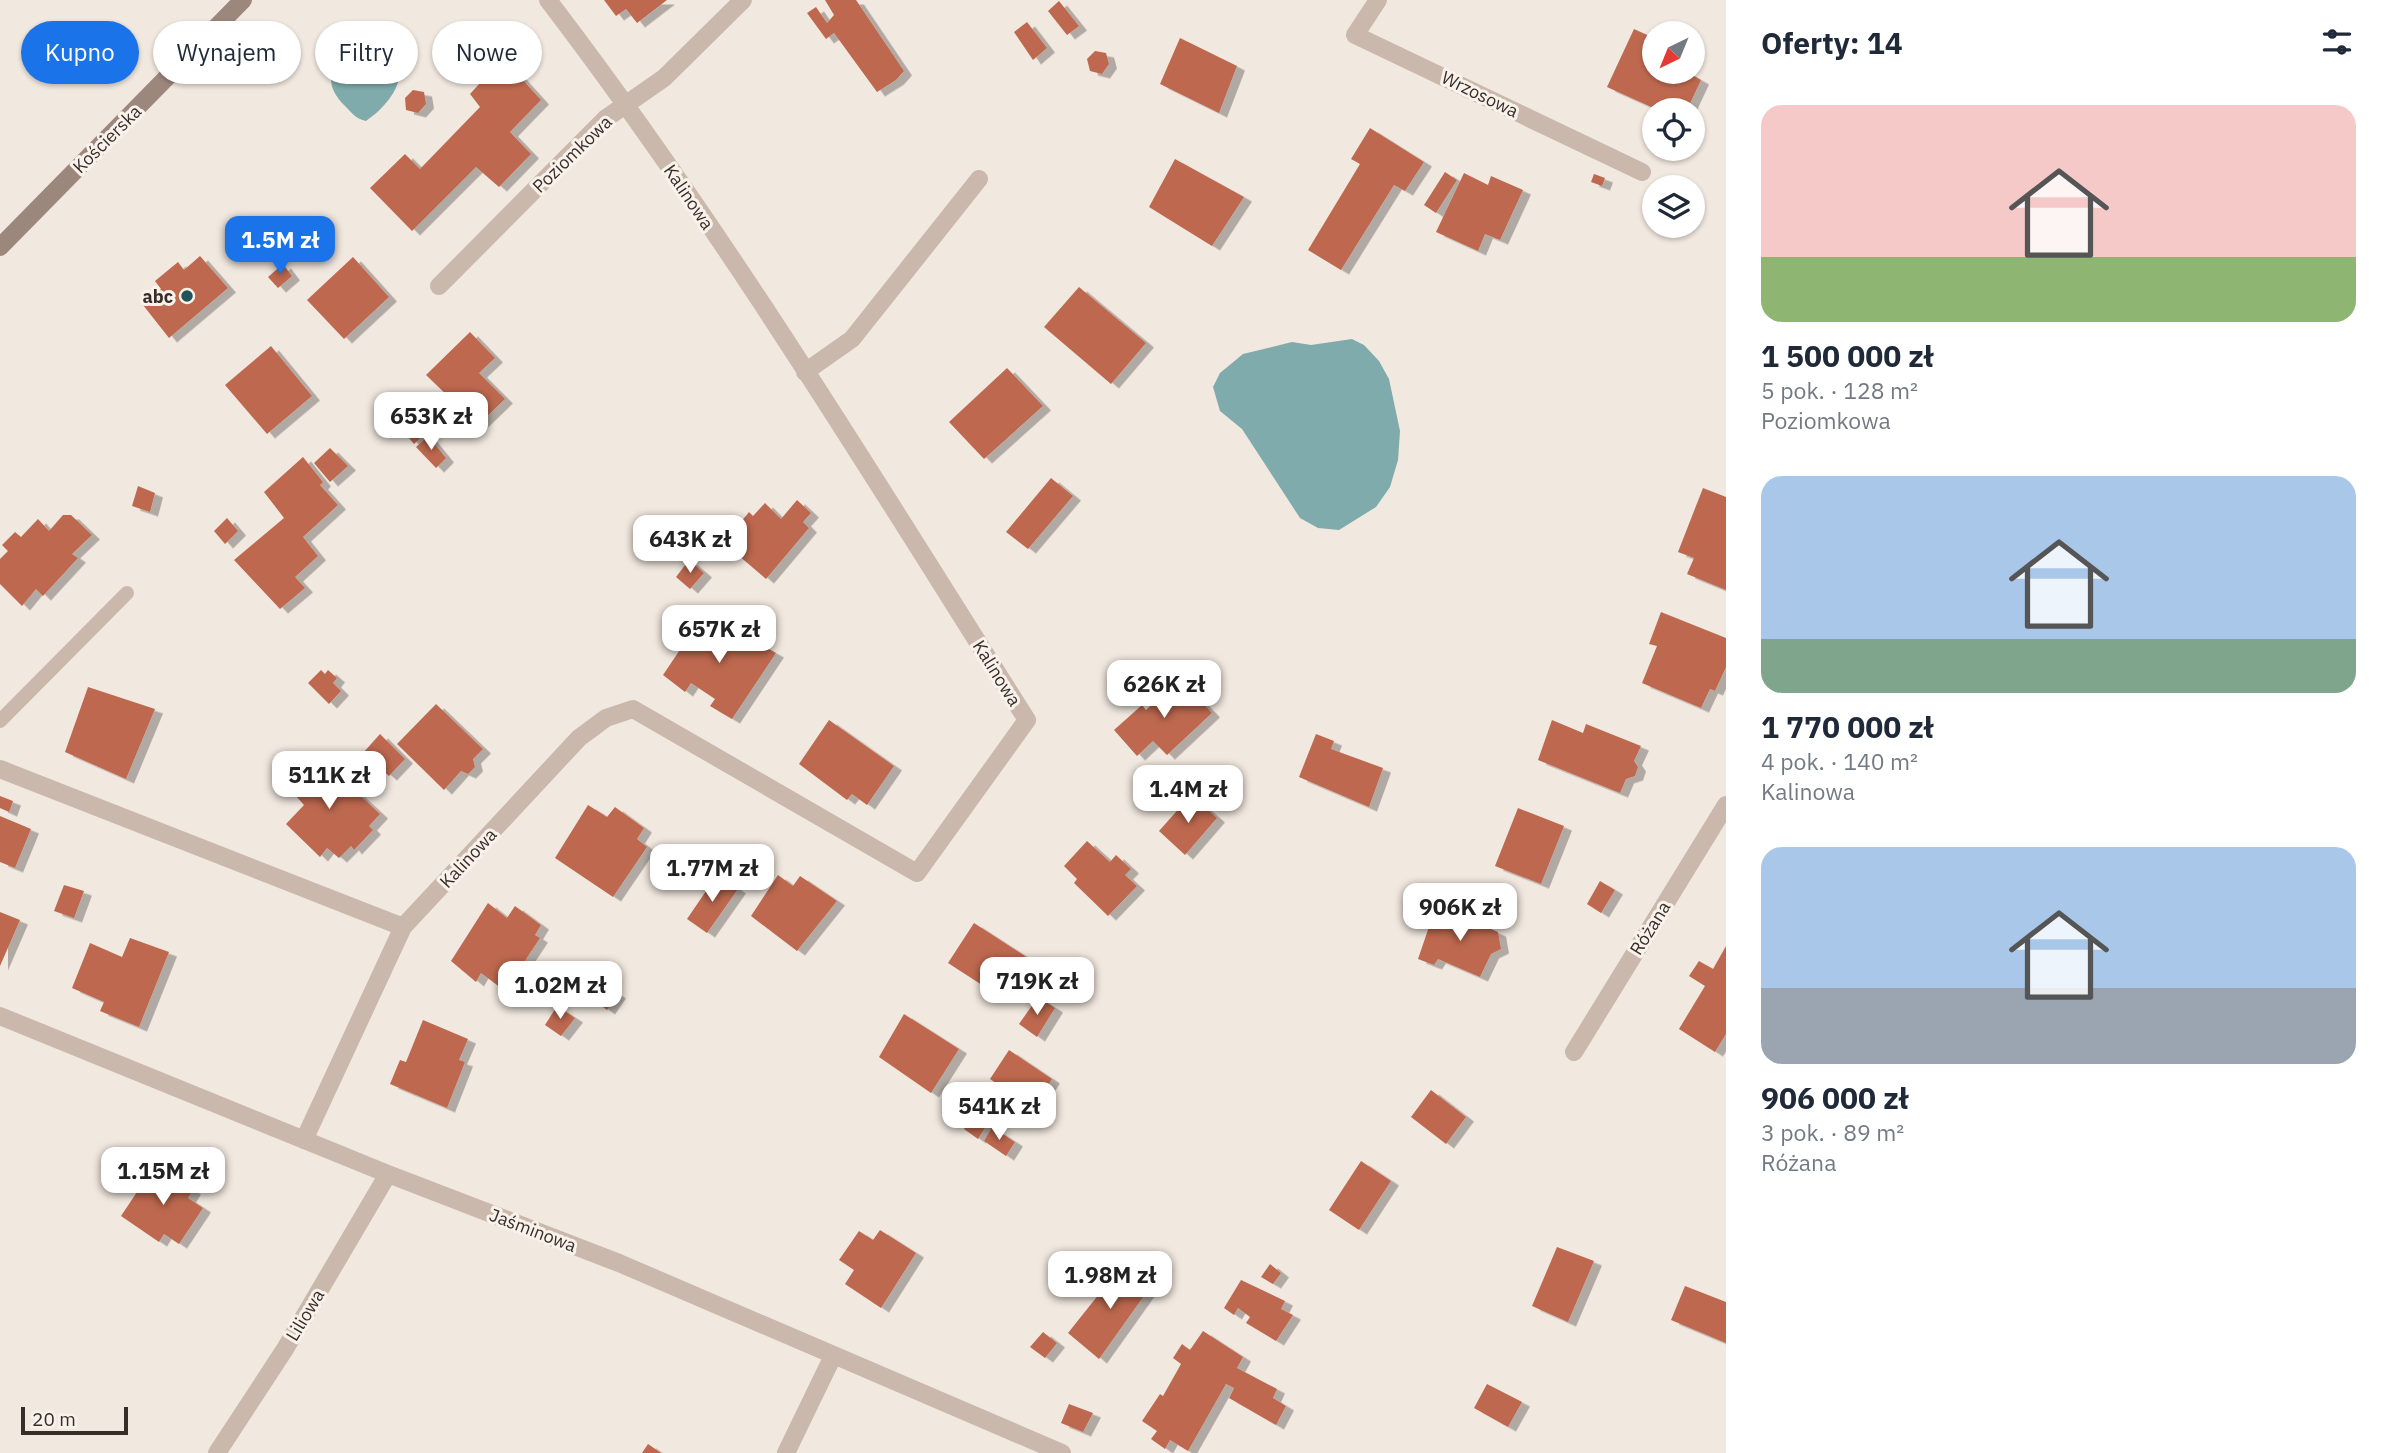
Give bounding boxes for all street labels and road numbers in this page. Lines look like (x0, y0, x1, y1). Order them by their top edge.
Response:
street label: Wrzosowa (1438, 66, 1523, 123)
street label: Kościerska (68, 100, 146, 178)
street label: Poziomkowa (527, 110, 617, 198)
street label: Kalinowa (659, 160, 719, 234)
street label: Kalinowa (968, 636, 1026, 711)
street label: Kalinowa (434, 823, 502, 893)
street label: Różana (1625, 897, 1676, 959)
street label: Jaśminowa (486, 1203, 580, 1257)
street label: Liliowa (281, 1285, 330, 1345)

